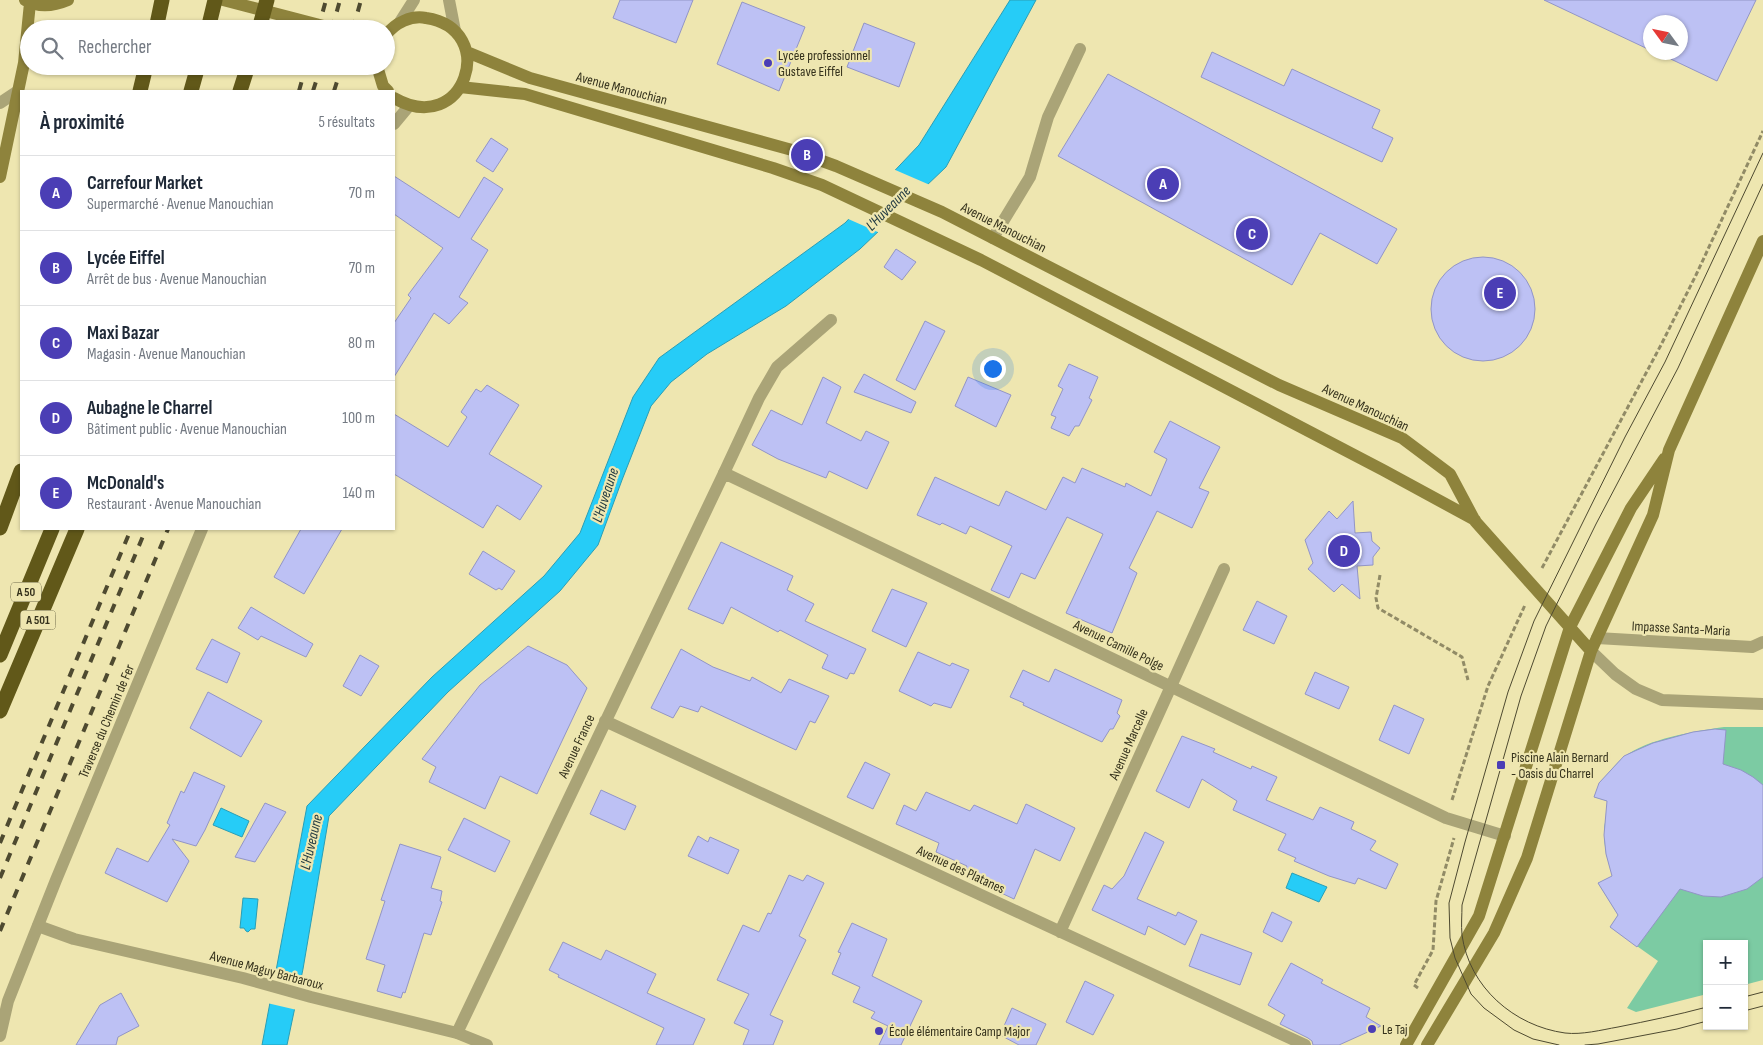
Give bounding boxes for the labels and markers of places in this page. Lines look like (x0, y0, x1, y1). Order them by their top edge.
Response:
place label: Lycée professionnel Gustave Eiffel (778, 47, 870, 80)
marker: Lycée professionnel Gustave Eiffel (762, 57, 774, 69)
pin: B (791, 136, 823, 174)
pin: A (1147, 165, 1179, 203)
pin: C (1236, 215, 1268, 253)
pin: E (1484, 274, 1516, 312)
pin: D (1328, 532, 1360, 570)
place label: Piscine Alain Bernard - Oasis du Charrel (1511, 749, 1609, 782)
marker: Piscine Alain Bernard - Oasis du Charrel (1495, 759, 1507, 771)
place label: Le Taj (1382, 1021, 1408, 1038)
place label: École élémentaire Camp Major (889, 1023, 1030, 1040)
marker: Le Taj (1366, 1023, 1378, 1035)
marker: École élémentaire Camp Major (873, 1025, 885, 1037)

